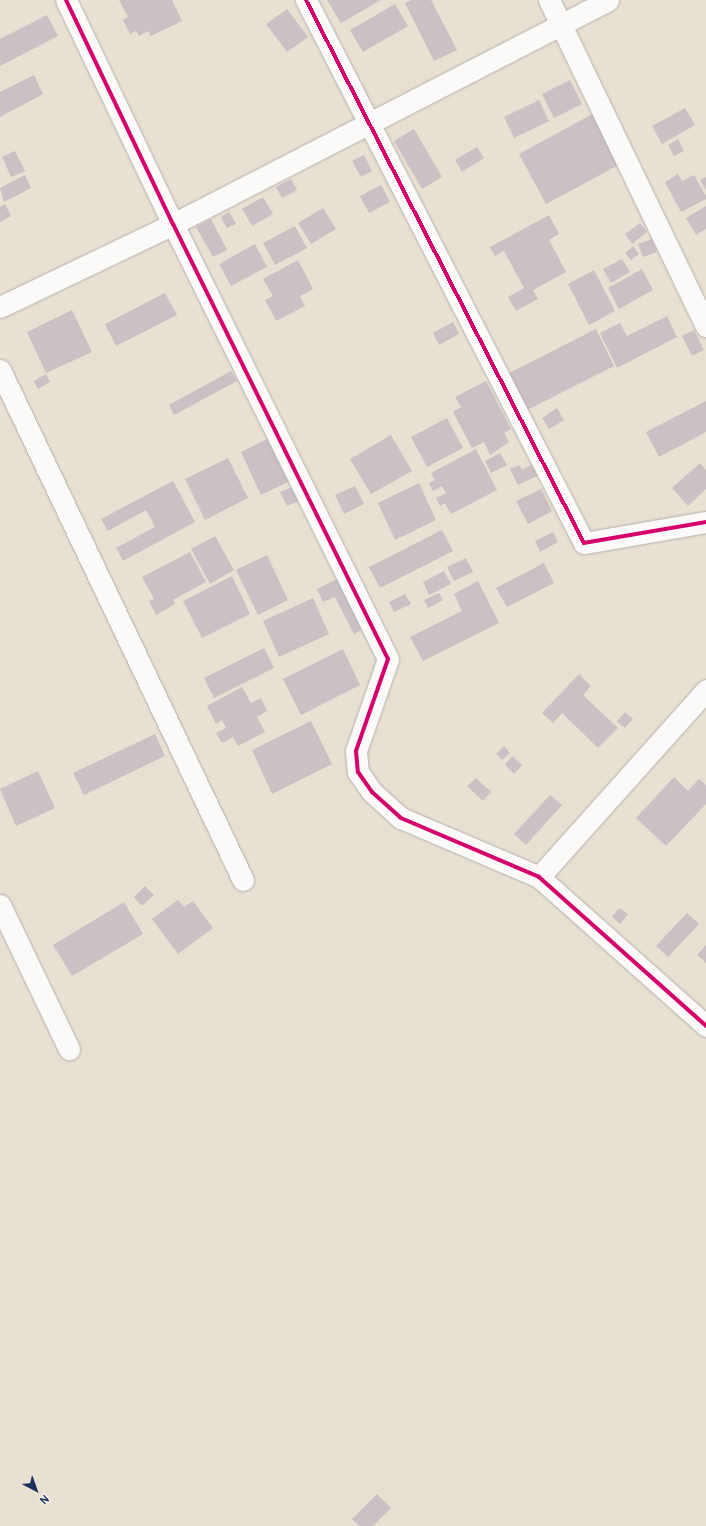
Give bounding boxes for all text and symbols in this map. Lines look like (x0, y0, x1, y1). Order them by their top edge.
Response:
north arrow (16, 1470, 56, 1510)
text: N (37, 1492, 51, 1507)

